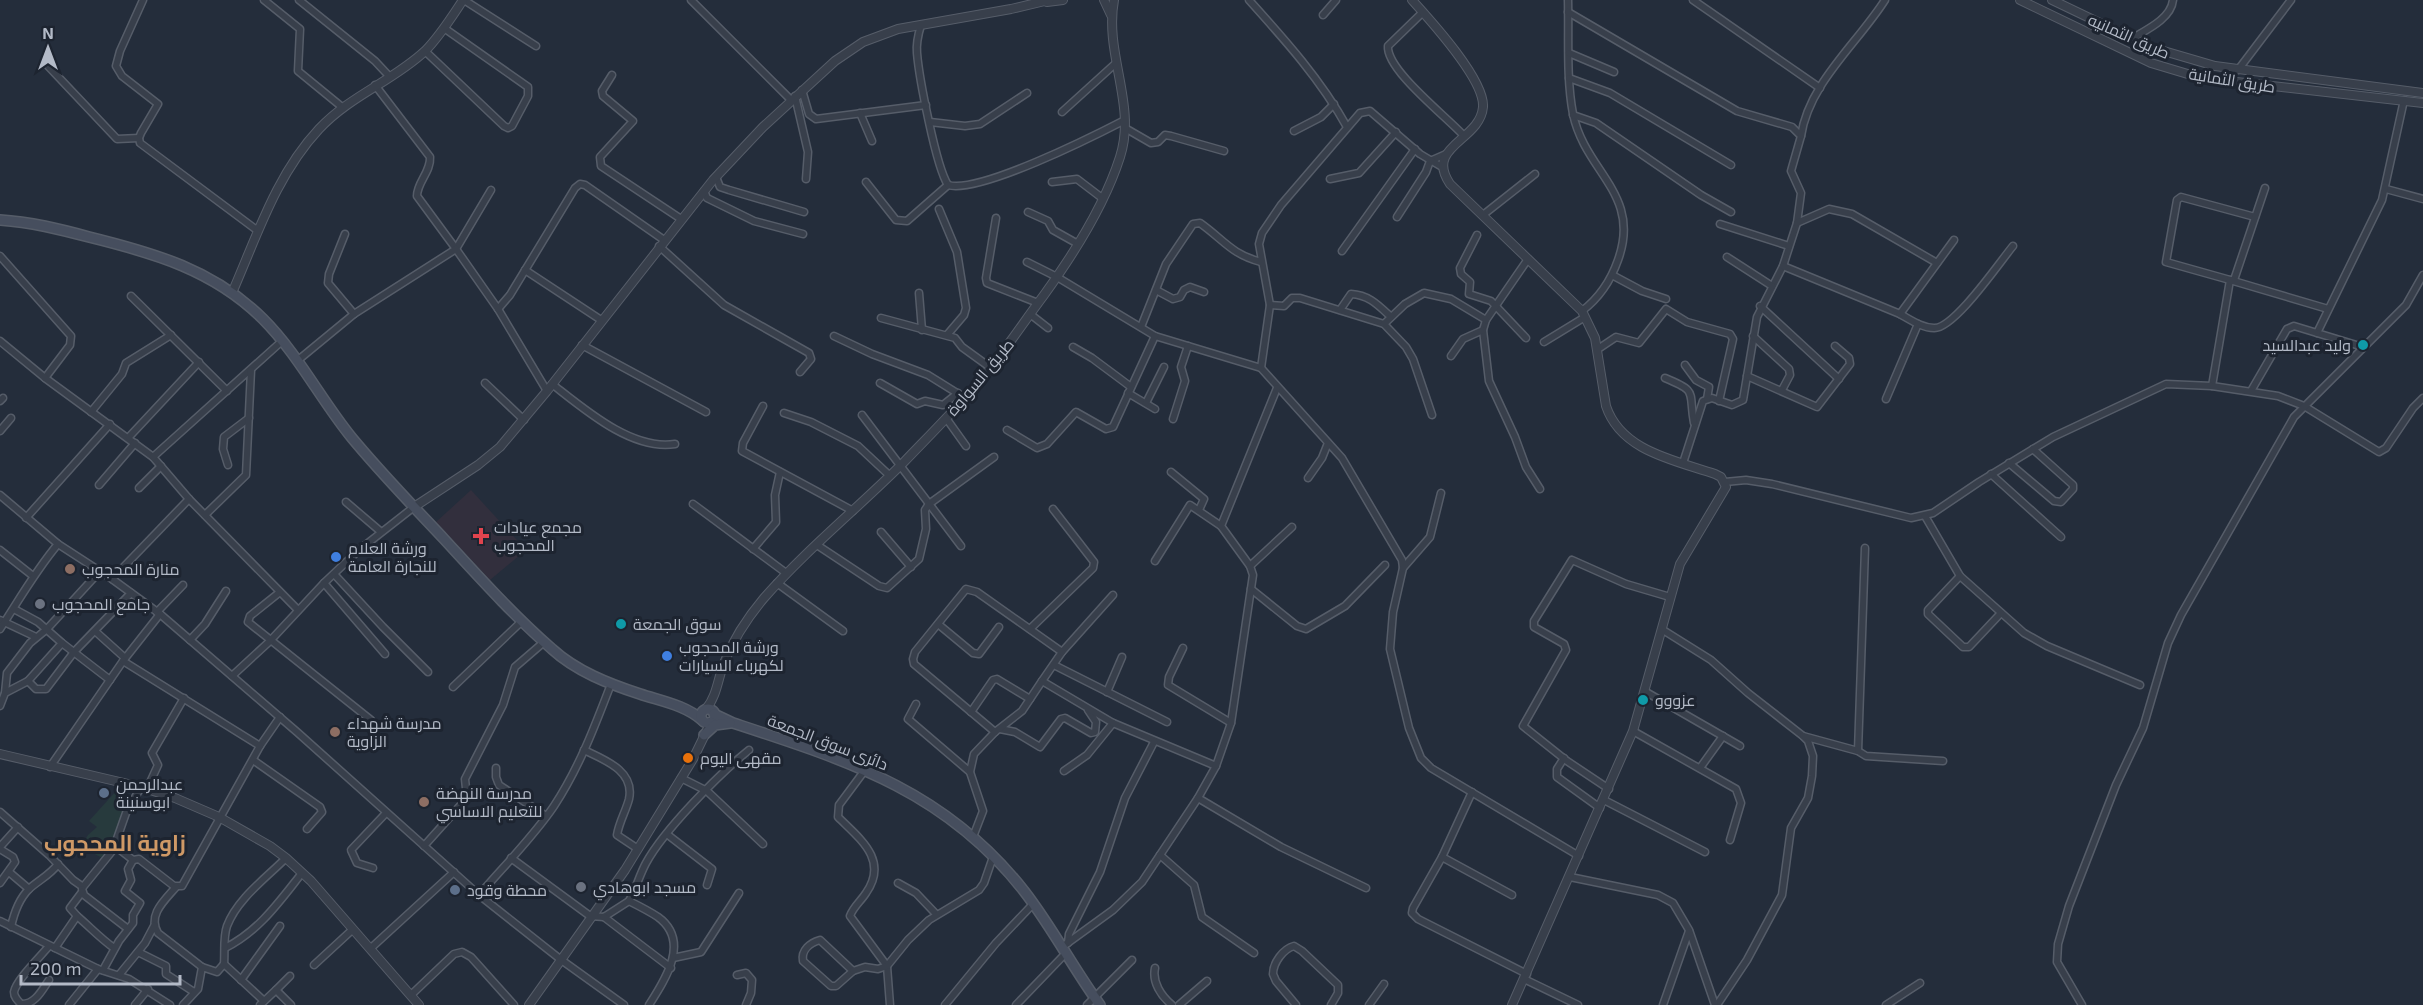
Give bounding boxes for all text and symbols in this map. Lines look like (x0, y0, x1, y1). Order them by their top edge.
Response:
street label: طريق الثمانيه (2085, 9, 2173, 64)
north arrow (18, 18, 78, 78)
text: N (42, 23, 54, 42)
street label: طريق الثمانية (2187, 63, 2277, 98)
street label: طريق السواوة (942, 334, 1019, 420)
place label: وليد عبدالسيد (2263, 335, 2351, 355)
marker: وليد عبدالسيد (2356, 338, 2370, 352)
place label: مجمع عيادات المحجوب (494, 517, 582, 555)
marker: مجمع عيادات المحجوب (472, 527, 490, 545)
place label: ورشة العلام للنجارة العامة (348, 538, 437, 576)
marker: ورشة العلام للنجارة العامة (329, 550, 343, 564)
place label: منارة المحجوب (82, 559, 180, 579)
marker: منارة المحجوب (63, 562, 77, 576)
place label: جامع المحجوب (52, 594, 150, 616)
marker: جامع المحجوب (33, 597, 47, 611)
place label: سوق الجمعة (633, 614, 721, 635)
marker: سوق الجمعة (614, 617, 628, 631)
place label: ورشة المحجوب لكهرباء السيارات (679, 637, 784, 676)
marker: ورشة المحجوب لكهرباء السيارات (660, 649, 674, 663)
place label: عزووو (1655, 690, 1695, 710)
marker: عزووو (1636, 693, 1650, 707)
street label: دائرى سوق الجمعة (765, 710, 891, 775)
place label: مدرسة شهداء الزاوية (347, 713, 441, 751)
marker: مدرسة شهداء الزاوية (328, 725, 342, 739)
place label: مقهى اليوم (700, 748, 781, 770)
marker: مقهى اليوم (681, 751, 695, 765)
place label: عبدالرحمن ابوسنينة (116, 774, 183, 812)
place label: مدرسة النهضة للتعليم الاساسي (436, 783, 542, 824)
marker: عبدالرحمن ابوسنينة (97, 786, 111, 800)
marker: مدرسة النهضة للتعليم الاساسي (417, 795, 431, 809)
district label: زاوية المحجوب (44, 829, 186, 857)
place label: مسجد ابوهادي (593, 877, 696, 901)
place label: محطة وقود (467, 880, 547, 900)
marker: مسجد ابوهادي (574, 880, 588, 894)
marker: محطة وقود (448, 883, 462, 897)
scale bar (21, 948, 180, 986)
text: 200 m (30, 957, 82, 979)

